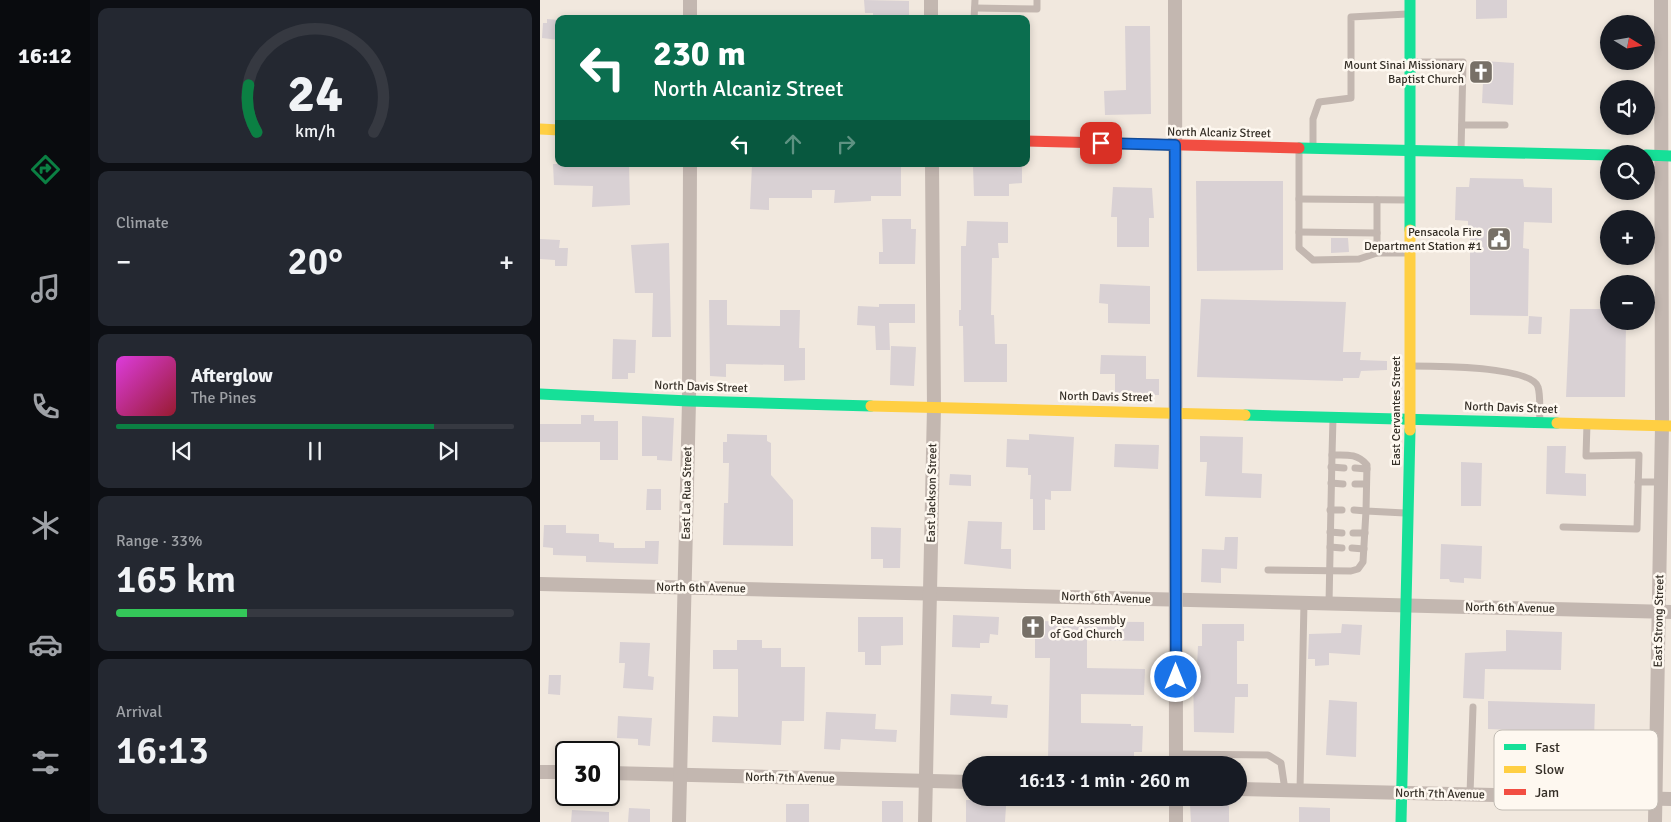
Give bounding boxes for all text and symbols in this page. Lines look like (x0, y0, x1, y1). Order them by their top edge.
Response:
north arrow (1600, 15, 1655, 70)
map controls (1600, 15, 1655, 330)
text: 230 m (653, 32, 746, 75)
icon: left (570, 35, 635, 100)
text: 16:12 (18, 42, 72, 69)
place label: Mount Sinai Missionary Baptist Church (1344, 58, 1464, 87)
church icon: Mount Sinai Missionary Baptist Church (1468, 59, 1494, 85)
text: 24 (287, 62, 343, 126)
text: North Alcaniz Street (653, 75, 843, 102)
button: sound (1600, 80, 1655, 135)
text: km/h (295, 120, 335, 142)
pin (1080, 122, 1122, 164)
street label: North Alcaniz Street (1167, 125, 1271, 141)
icon: arrive (1087, 129, 1115, 157)
icon: left (726, 130, 754, 158)
icon: ahead (779, 130, 807, 158)
icon: right (832, 130, 860, 158)
button: search (1600, 145, 1655, 200)
icon: directions (28, 152, 63, 187)
button: + (1600, 210, 1655, 265)
text: Climate (116, 213, 169, 233)
place label: Pensacola Fire Department Station #1 (1364, 225, 1482, 254)
public building icon: Pensacola Fire Department Station #1 (1486, 226, 1512, 252)
text: 20° (287, 238, 343, 285)
text: − (116, 245, 131, 279)
text: + (499, 245, 514, 279)
icon: music (28, 271, 63, 306)
button: − (1600, 275, 1655, 330)
street label: East Cervantes Street (1389, 356, 1404, 466)
text: Afterglow (191, 364, 273, 388)
street label: North Davis Street (654, 378, 748, 396)
text: The Pines (191, 388, 256, 408)
icon: phone (28, 389, 63, 424)
street label: North Davis Street (1059, 389, 1153, 405)
street label: North Davis Street (1464, 399, 1558, 417)
icon: previous (168, 437, 196, 465)
icon: pause (301, 437, 329, 465)
icon: next (434, 437, 462, 465)
street label: East Jackson Street (924, 443, 940, 543)
street label: East La Rua Street (679, 446, 695, 540)
icon: climate (28, 508, 63, 543)
text: Range · 33% (116, 531, 202, 551)
text: 165 km (116, 556, 236, 603)
street label: East Strong Street (1651, 574, 1667, 668)
street label: North 6th Avenue (656, 580, 746, 596)
street label: North 6th Avenue (1061, 589, 1151, 607)
street label: North 6th Avenue (1465, 600, 1555, 616)
place label: Pace Assembly of God Church (1050, 613, 1126, 642)
church icon: Pace Assembly of God Church (1020, 614, 1046, 640)
icon: car (28, 627, 63, 662)
position arrow (1149, 650, 1201, 702)
text: Arrival (116, 702, 162, 722)
text: 16:13 (116, 727, 209, 774)
legend (1494, 730, 1658, 810)
text: Fast (1535, 739, 1560, 756)
speed limit sign: 30 (555, 741, 620, 806)
icon: filters (28, 745, 63, 780)
text: Slow (1535, 761, 1564, 778)
text: 16:13 · 1 min · 260 m (1019, 769, 1190, 793)
street label: North 7th Avenue (745, 770, 835, 786)
text: Jam (1535, 784, 1559, 801)
street label: North 7th Avenue (1395, 786, 1485, 802)

